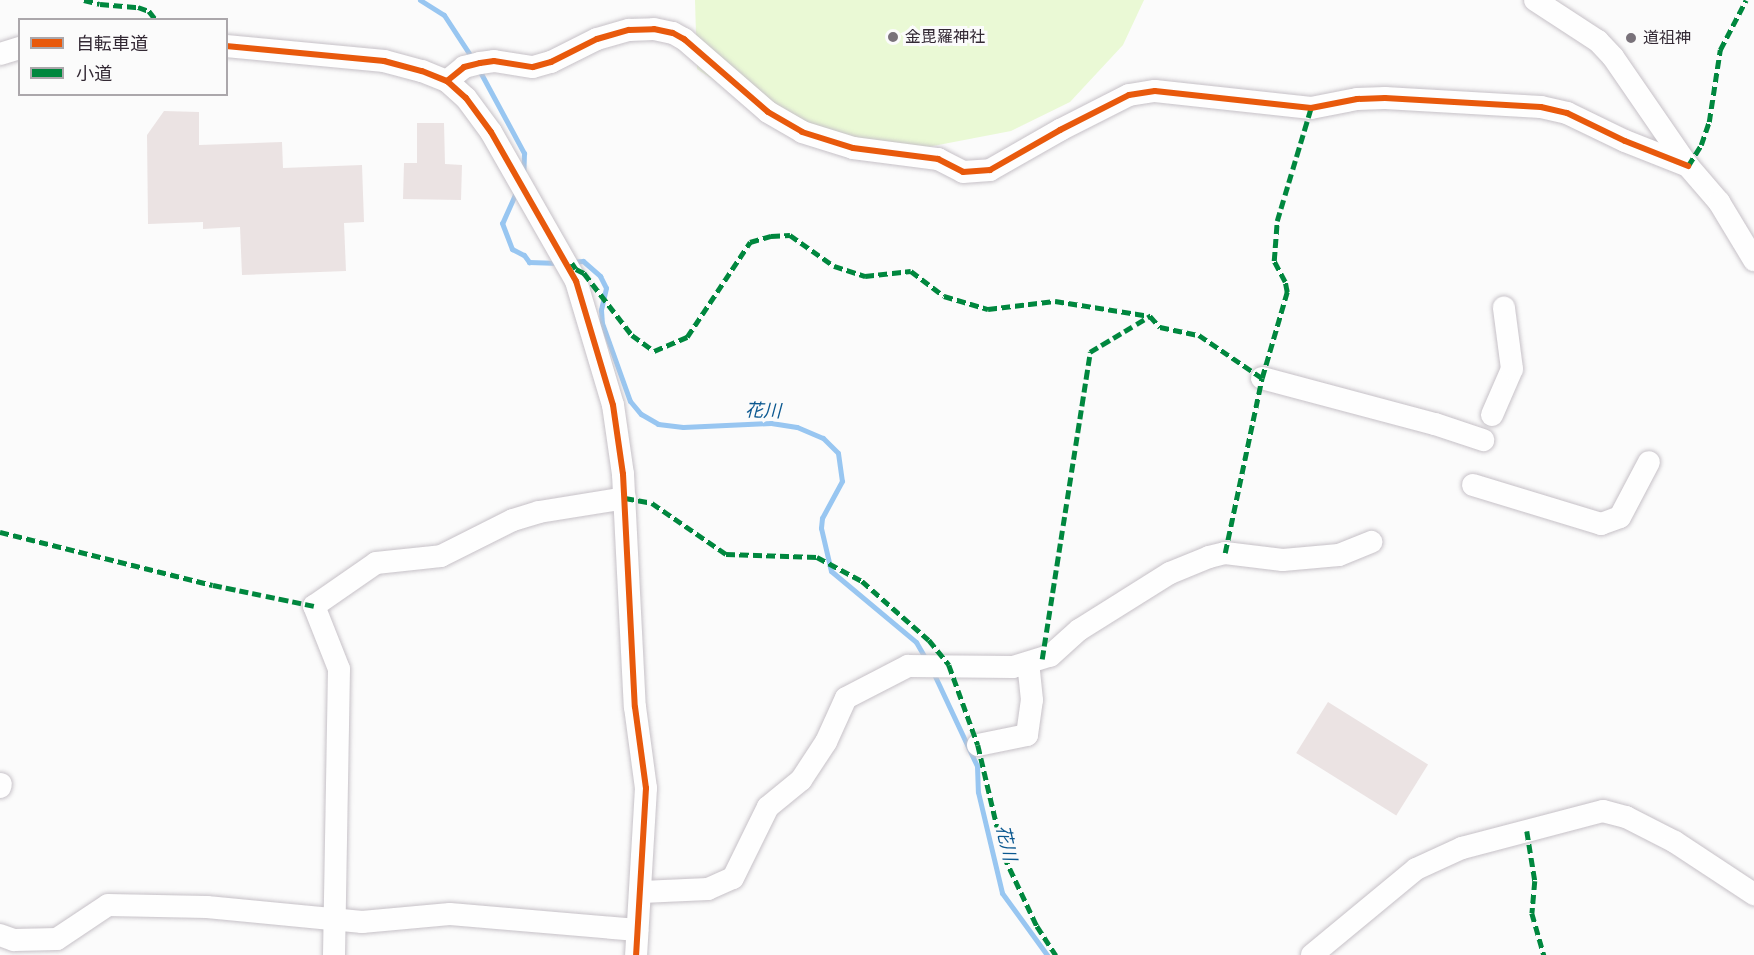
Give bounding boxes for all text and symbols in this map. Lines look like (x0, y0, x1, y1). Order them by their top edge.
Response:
legend (18, 18, 228, 96)
place label: 金毘羅神社 (905, 27, 985, 47)
place label: 道祖神 (1643, 28, 1691, 48)
marker: 金毘羅神社 (886, 30, 900, 44)
text: 自転車道 (76, 31, 148, 57)
marker: 道祖神 (1624, 31, 1638, 45)
text: 小道 (76, 61, 112, 87)
water label: 花川 (745, 400, 781, 422)
water label: 花川 (991, 823, 1021, 863)

